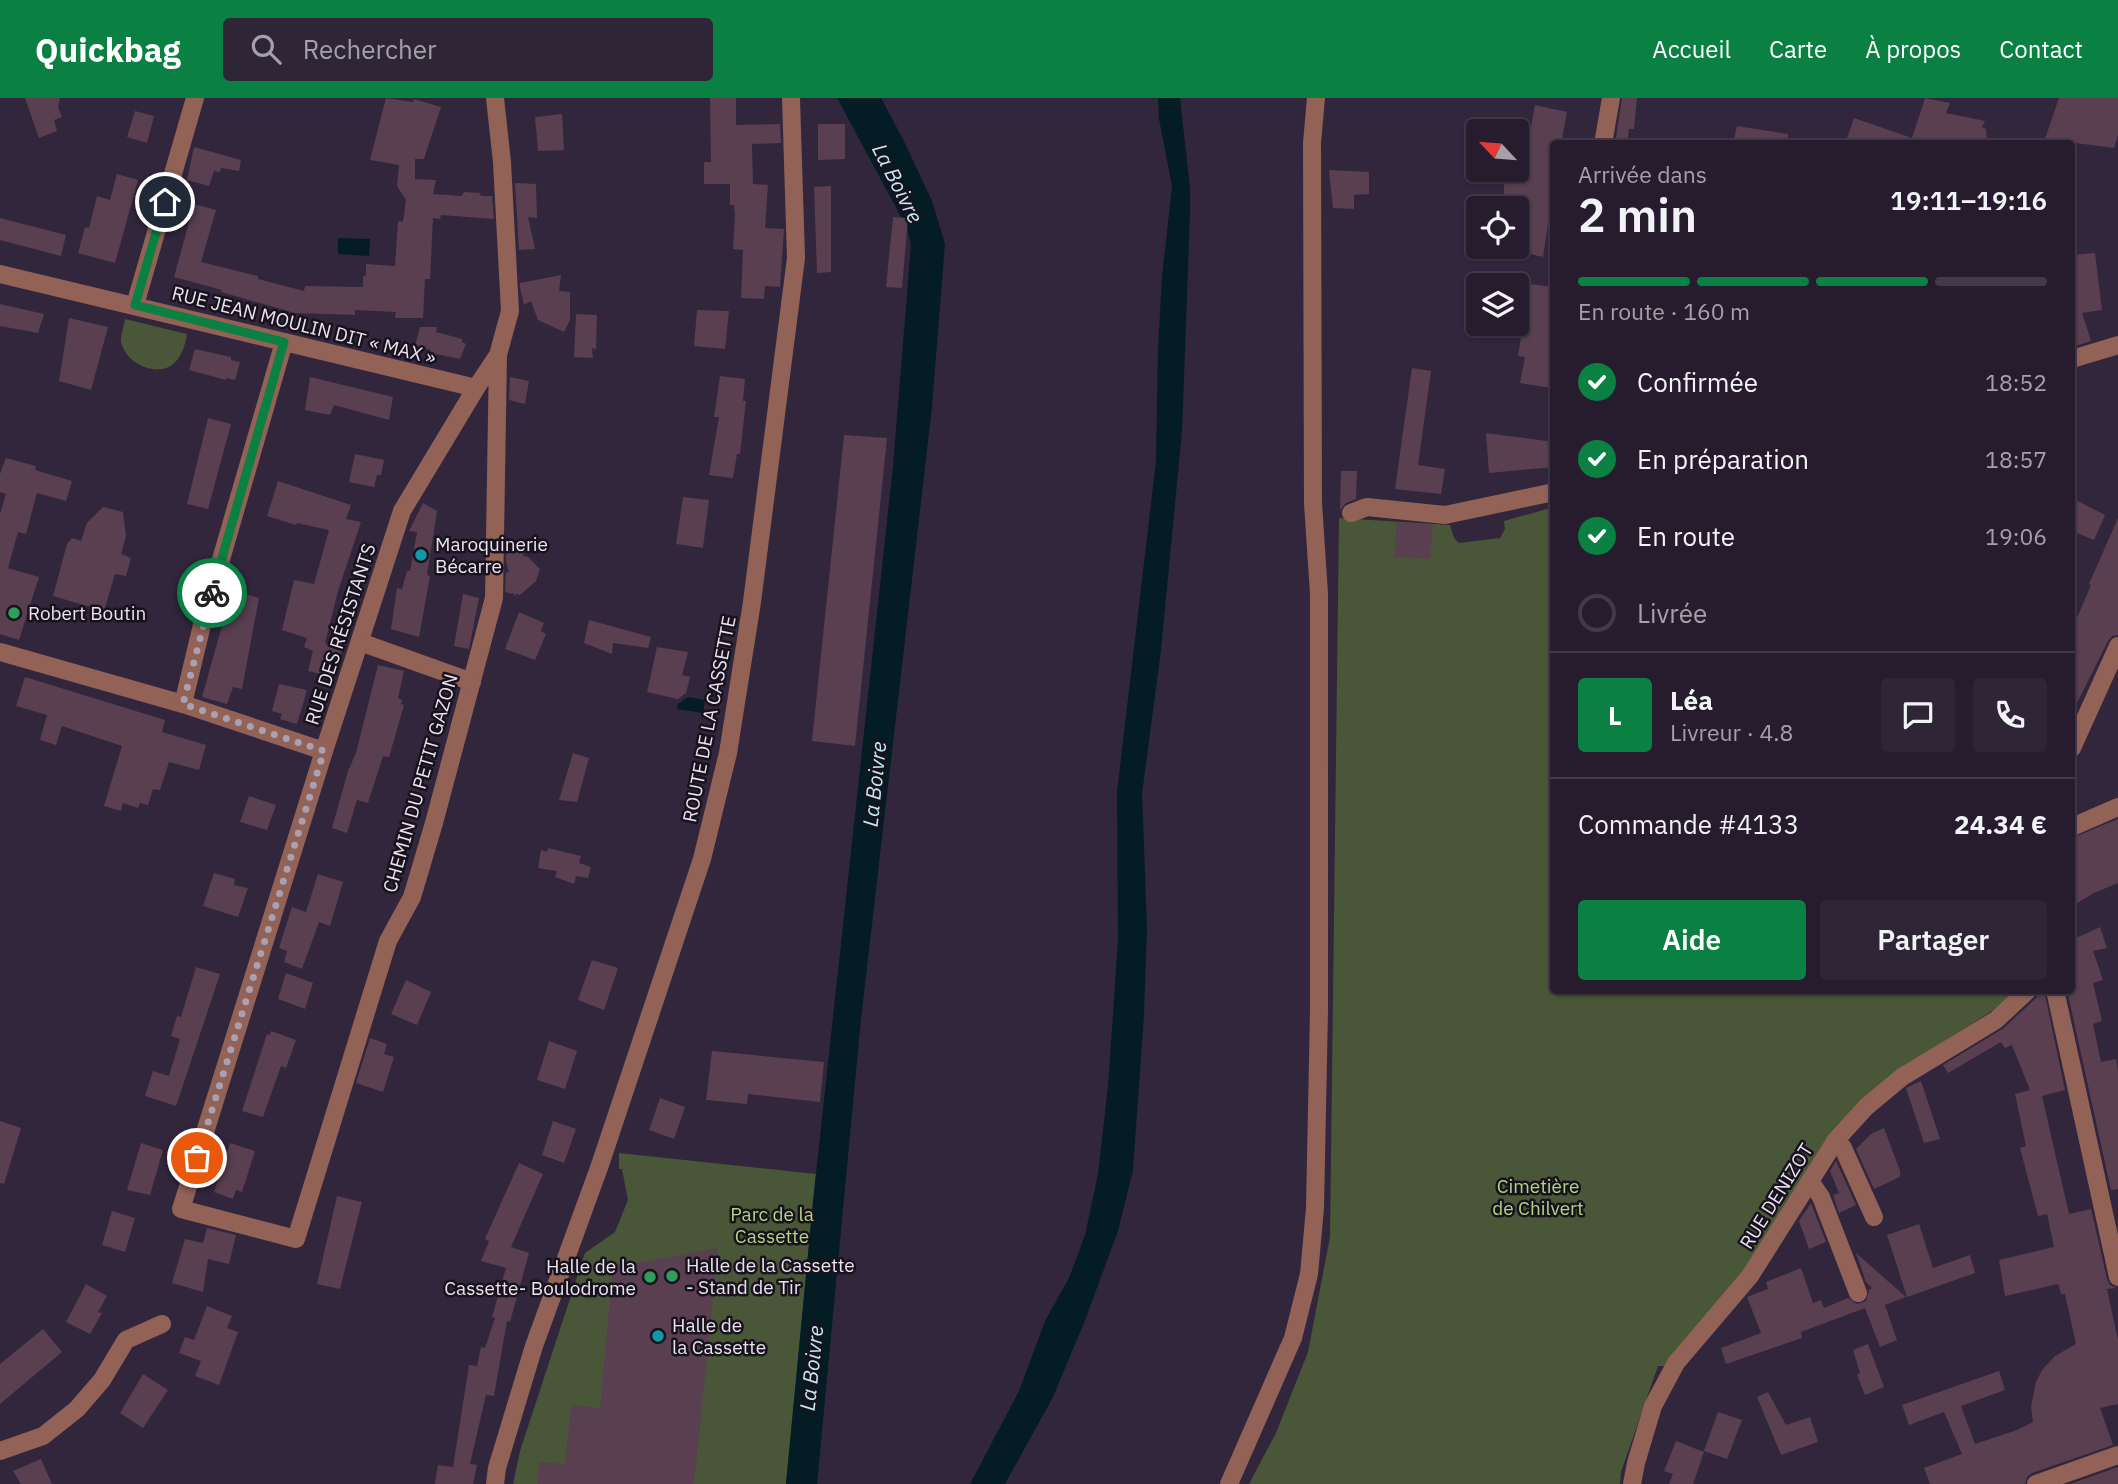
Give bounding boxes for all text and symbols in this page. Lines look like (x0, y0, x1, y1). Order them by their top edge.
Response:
search box (223, 18, 713, 81)
text: Quickbag (35, 28, 181, 71)
icon: search (247, 30, 285, 68)
text: Rechercher (303, 32, 437, 66)
text: Accueil (1652, 33, 1731, 65)
text: Carte (1769, 33, 1827, 65)
text: À propos (1865, 33, 1961, 65)
text: Contact (1999, 33, 2083, 65)
north arrow (1466, 119, 1530, 182)
map controls (1466, 119, 1529, 336)
water label: La Boivre (866, 138, 930, 228)
text: Arrivée dans (1578, 159, 1707, 189)
pin (135, 172, 195, 232)
icon: home (146, 183, 184, 221)
text: 19:11–19:16 (1890, 183, 2047, 217)
text: 2 min (1578, 185, 1697, 245)
button: locate (1466, 196, 1529, 259)
button: layers (1466, 273, 1529, 336)
street label: RUE JEAN MOULIN DIT « MAX » (169, 281, 439, 370)
text: En route · 160 m (1578, 296, 1750, 326)
icon: check (1578, 363, 1616, 401)
text: Confirmée (1637, 365, 1758, 399)
text: 18:52 (1985, 367, 2047, 397)
icon: check (1578, 440, 1616, 478)
text: En préparation (1637, 442, 1809, 476)
text: 18:57 (1985, 444, 2047, 474)
icon: check (1578, 517, 1616, 555)
text: En route (1637, 519, 1735, 553)
text: 19:06 (1985, 521, 2047, 551)
place label: Maroquinerie Bécarre (435, 532, 548, 578)
street label: RUE DES RÉSISTANTS (299, 540, 381, 728)
marker: Maroquinerie Bécarre (413, 547, 429, 563)
courier (177, 558, 247, 628)
icon: bike (193, 574, 231, 612)
text: Livrée (1637, 596, 1707, 630)
place label: Robert Boutin (28, 601, 146, 625)
marker: Robert Boutin (6, 605, 22, 621)
street label: ROUTE DE LA CASSETTE (677, 614, 741, 824)
street label: CHEMIN DU PETIT GAZON (377, 671, 463, 895)
button: chat (1881, 678, 1955, 752)
button: phone (1973, 678, 2047, 752)
text: Léa (1670, 683, 1713, 717)
text: L (1608, 698, 1622, 732)
text: Livreur · 4.8 (1670, 717, 1793, 747)
water label: La Boivre (856, 740, 892, 828)
text: Commande #4133 (1578, 807, 1799, 841)
text: 24.34 € (1954, 807, 2047, 841)
button: Aide (1578, 900, 1806, 980)
button: Partager (1820, 900, 2047, 980)
pin (167, 1128, 227, 1188)
icon: bag (178, 1139, 216, 1177)
street label: RUE DENIZOT (1734, 1139, 1818, 1253)
park label: Cimetière de Chilvert (1492, 1174, 1584, 1220)
park label: Parc de la Cassette (730, 1202, 814, 1248)
place label: Halle de la Cassette - Stand de Tir (686, 1253, 855, 1299)
place label: Halle de la Cassette- Boulodrome (444, 1254, 636, 1300)
marker: Halle de la Cassette - Stand de Tir (664, 1268, 680, 1284)
marker: Halle de la Cassette- Boulodrome (642, 1269, 658, 1285)
place label: Halle de la Cassette (672, 1313, 766, 1359)
water label: La Boivre (793, 1324, 829, 1412)
marker: Halle de la Cassette (650, 1328, 666, 1344)

